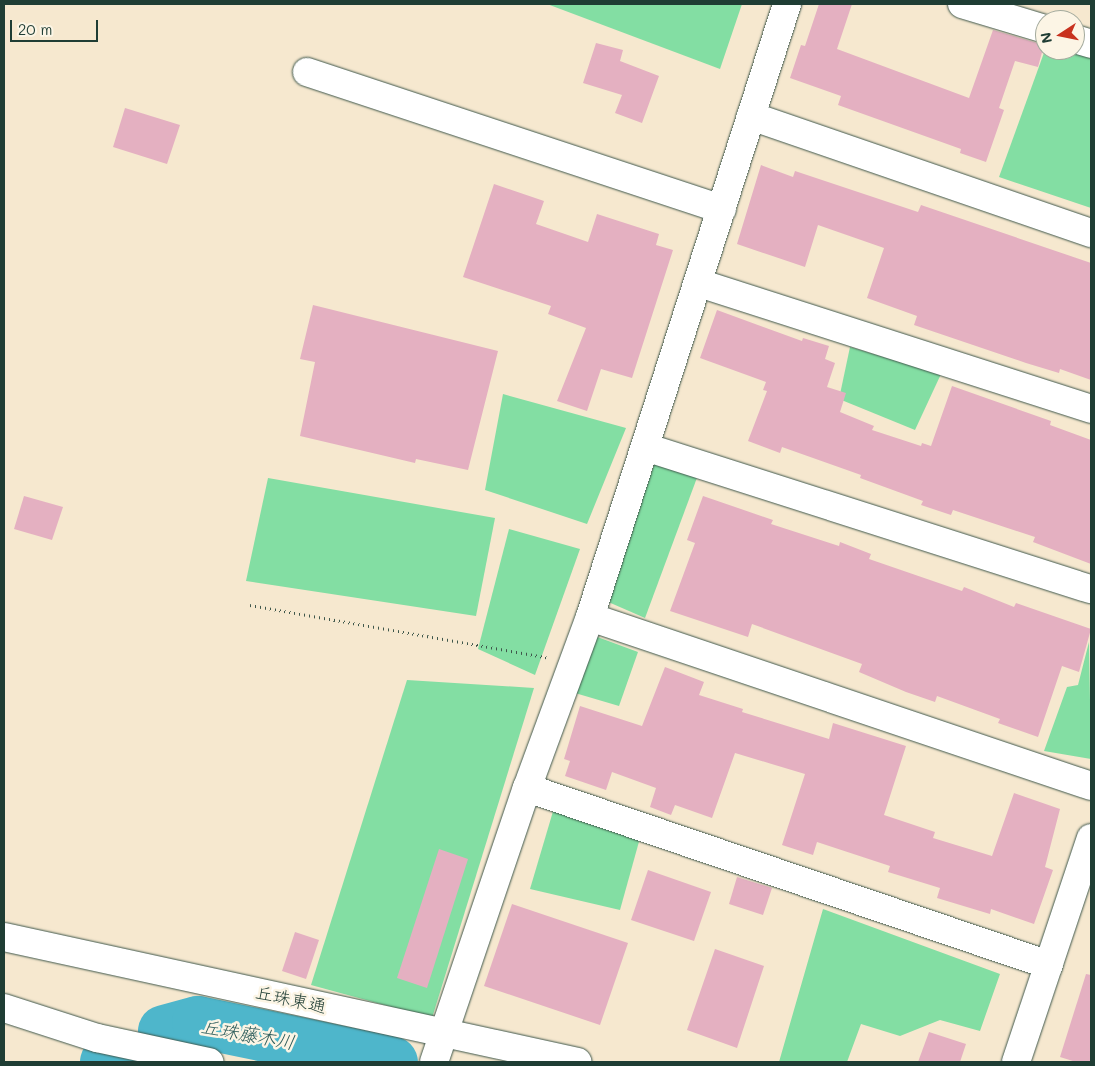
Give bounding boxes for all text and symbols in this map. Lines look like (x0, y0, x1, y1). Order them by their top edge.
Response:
scale bar (12, 10, 100, 42)
north arrow (1035, 10, 1085, 60)
text: 20 m (18, 19, 52, 39)
text: N (1035, 31, 1056, 45)
street label: 丘珠東通 (254, 981, 328, 1017)
water label: 丘珠藤木川 (199, 1015, 297, 1053)

